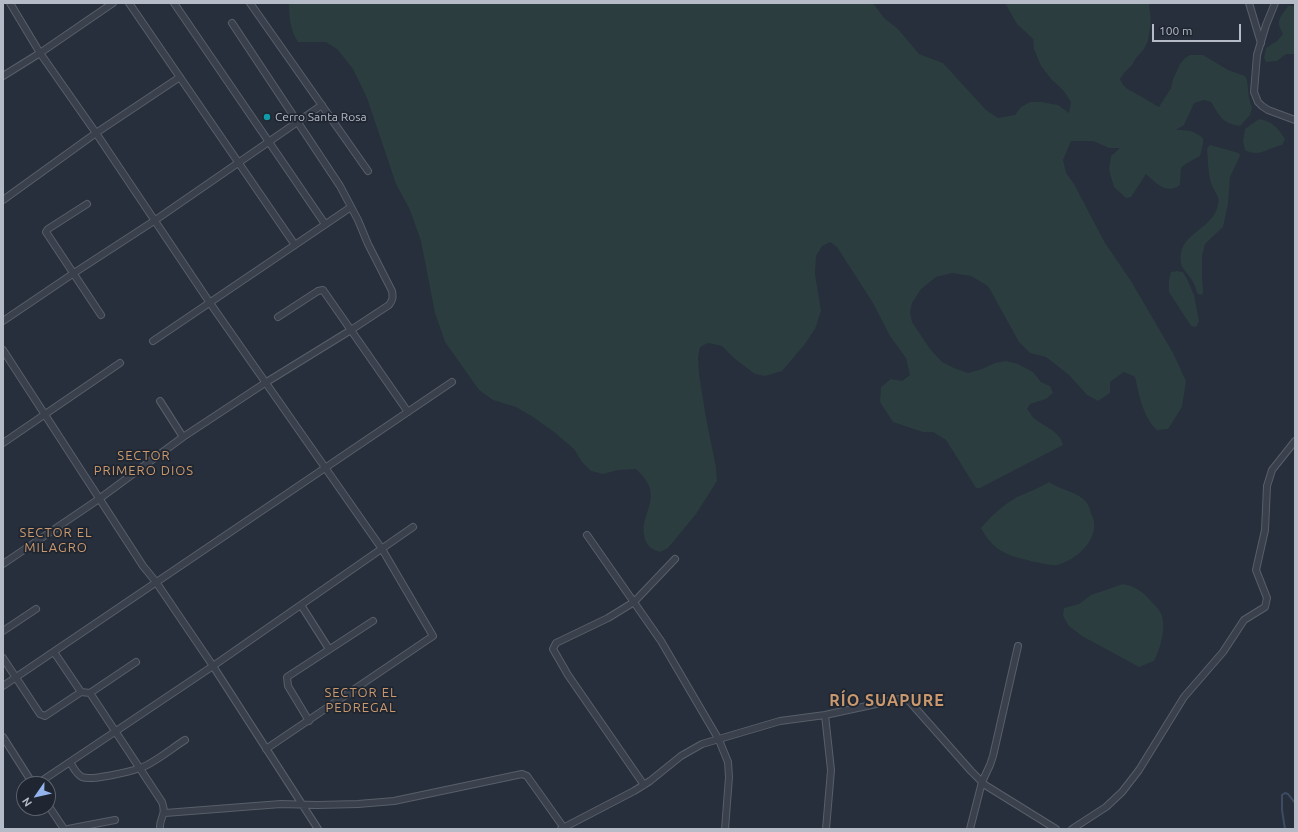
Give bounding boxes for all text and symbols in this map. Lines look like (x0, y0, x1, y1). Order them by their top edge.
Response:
scale bar (1154, 16, 1243, 42)
text: 100 m (1159, 24, 1192, 37)
place label: Cerro Santa Rosa (275, 110, 367, 124)
marker: Cerro Santa Rosa (262, 112, 272, 122)
district label: SECTOR PRIMERO DIOS (94, 448, 194, 479)
district label: SECTOR EL MILAGRO (19, 525, 93, 556)
district label: SECTOR EL PEDREGAL (324, 685, 398, 716)
district label: RÍO SUAPURE (829, 691, 945, 711)
north arrow (16, 776, 56, 816)
text: N (20, 795, 34, 809)

